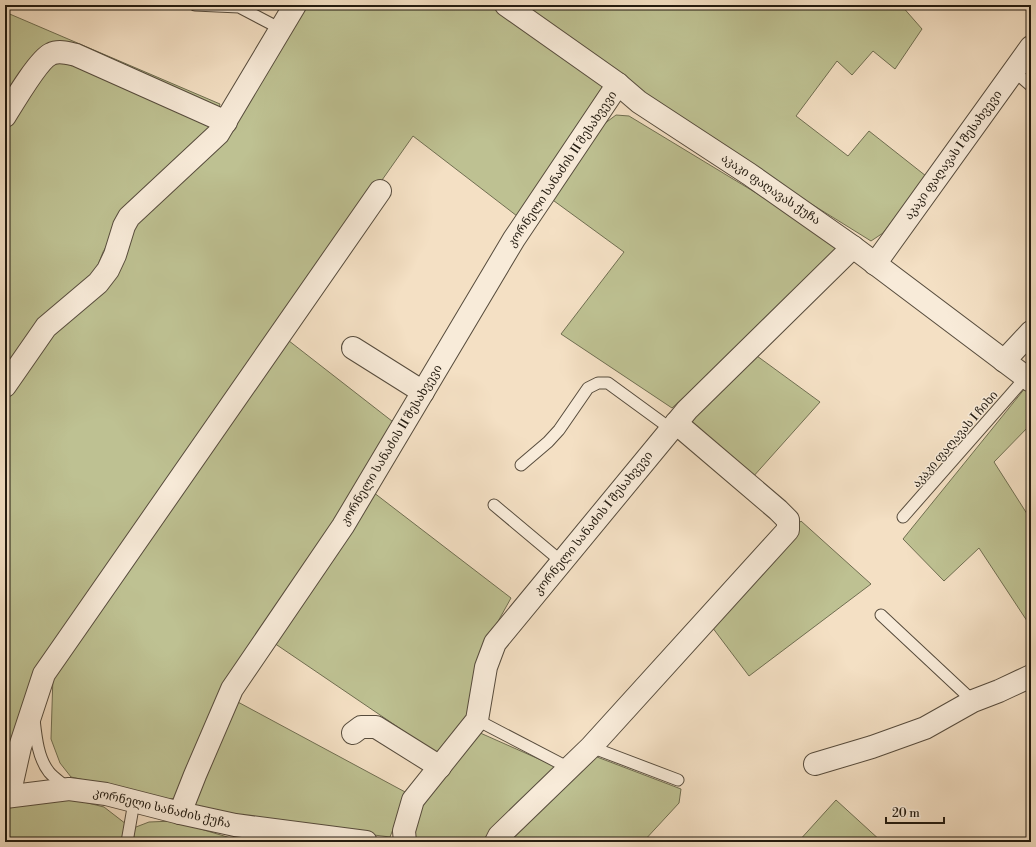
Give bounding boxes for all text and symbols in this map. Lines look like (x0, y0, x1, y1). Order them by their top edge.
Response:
street label: აკაკი ფაღავას I შესახვევი (901, 87, 1006, 223)
street label: კორნელი სანაძის II შესახვევი (504, 88, 621, 250)
street label: აკაკი ფაღავას ქუჩა (718, 151, 823, 228)
street label: კორნელი სანაძის II შესახვევი (337, 362, 446, 529)
street label: აკაკი ფაღავას I ჩიხი (909, 388, 1002, 491)
street label: კორნელი სანაძის I შესახვევი (531, 448, 656, 598)
street label: კორნელი სანაძის ქუჩა (92, 785, 232, 832)
scale bar (886, 799, 944, 825)
text: 20 m (892, 806, 920, 821)

